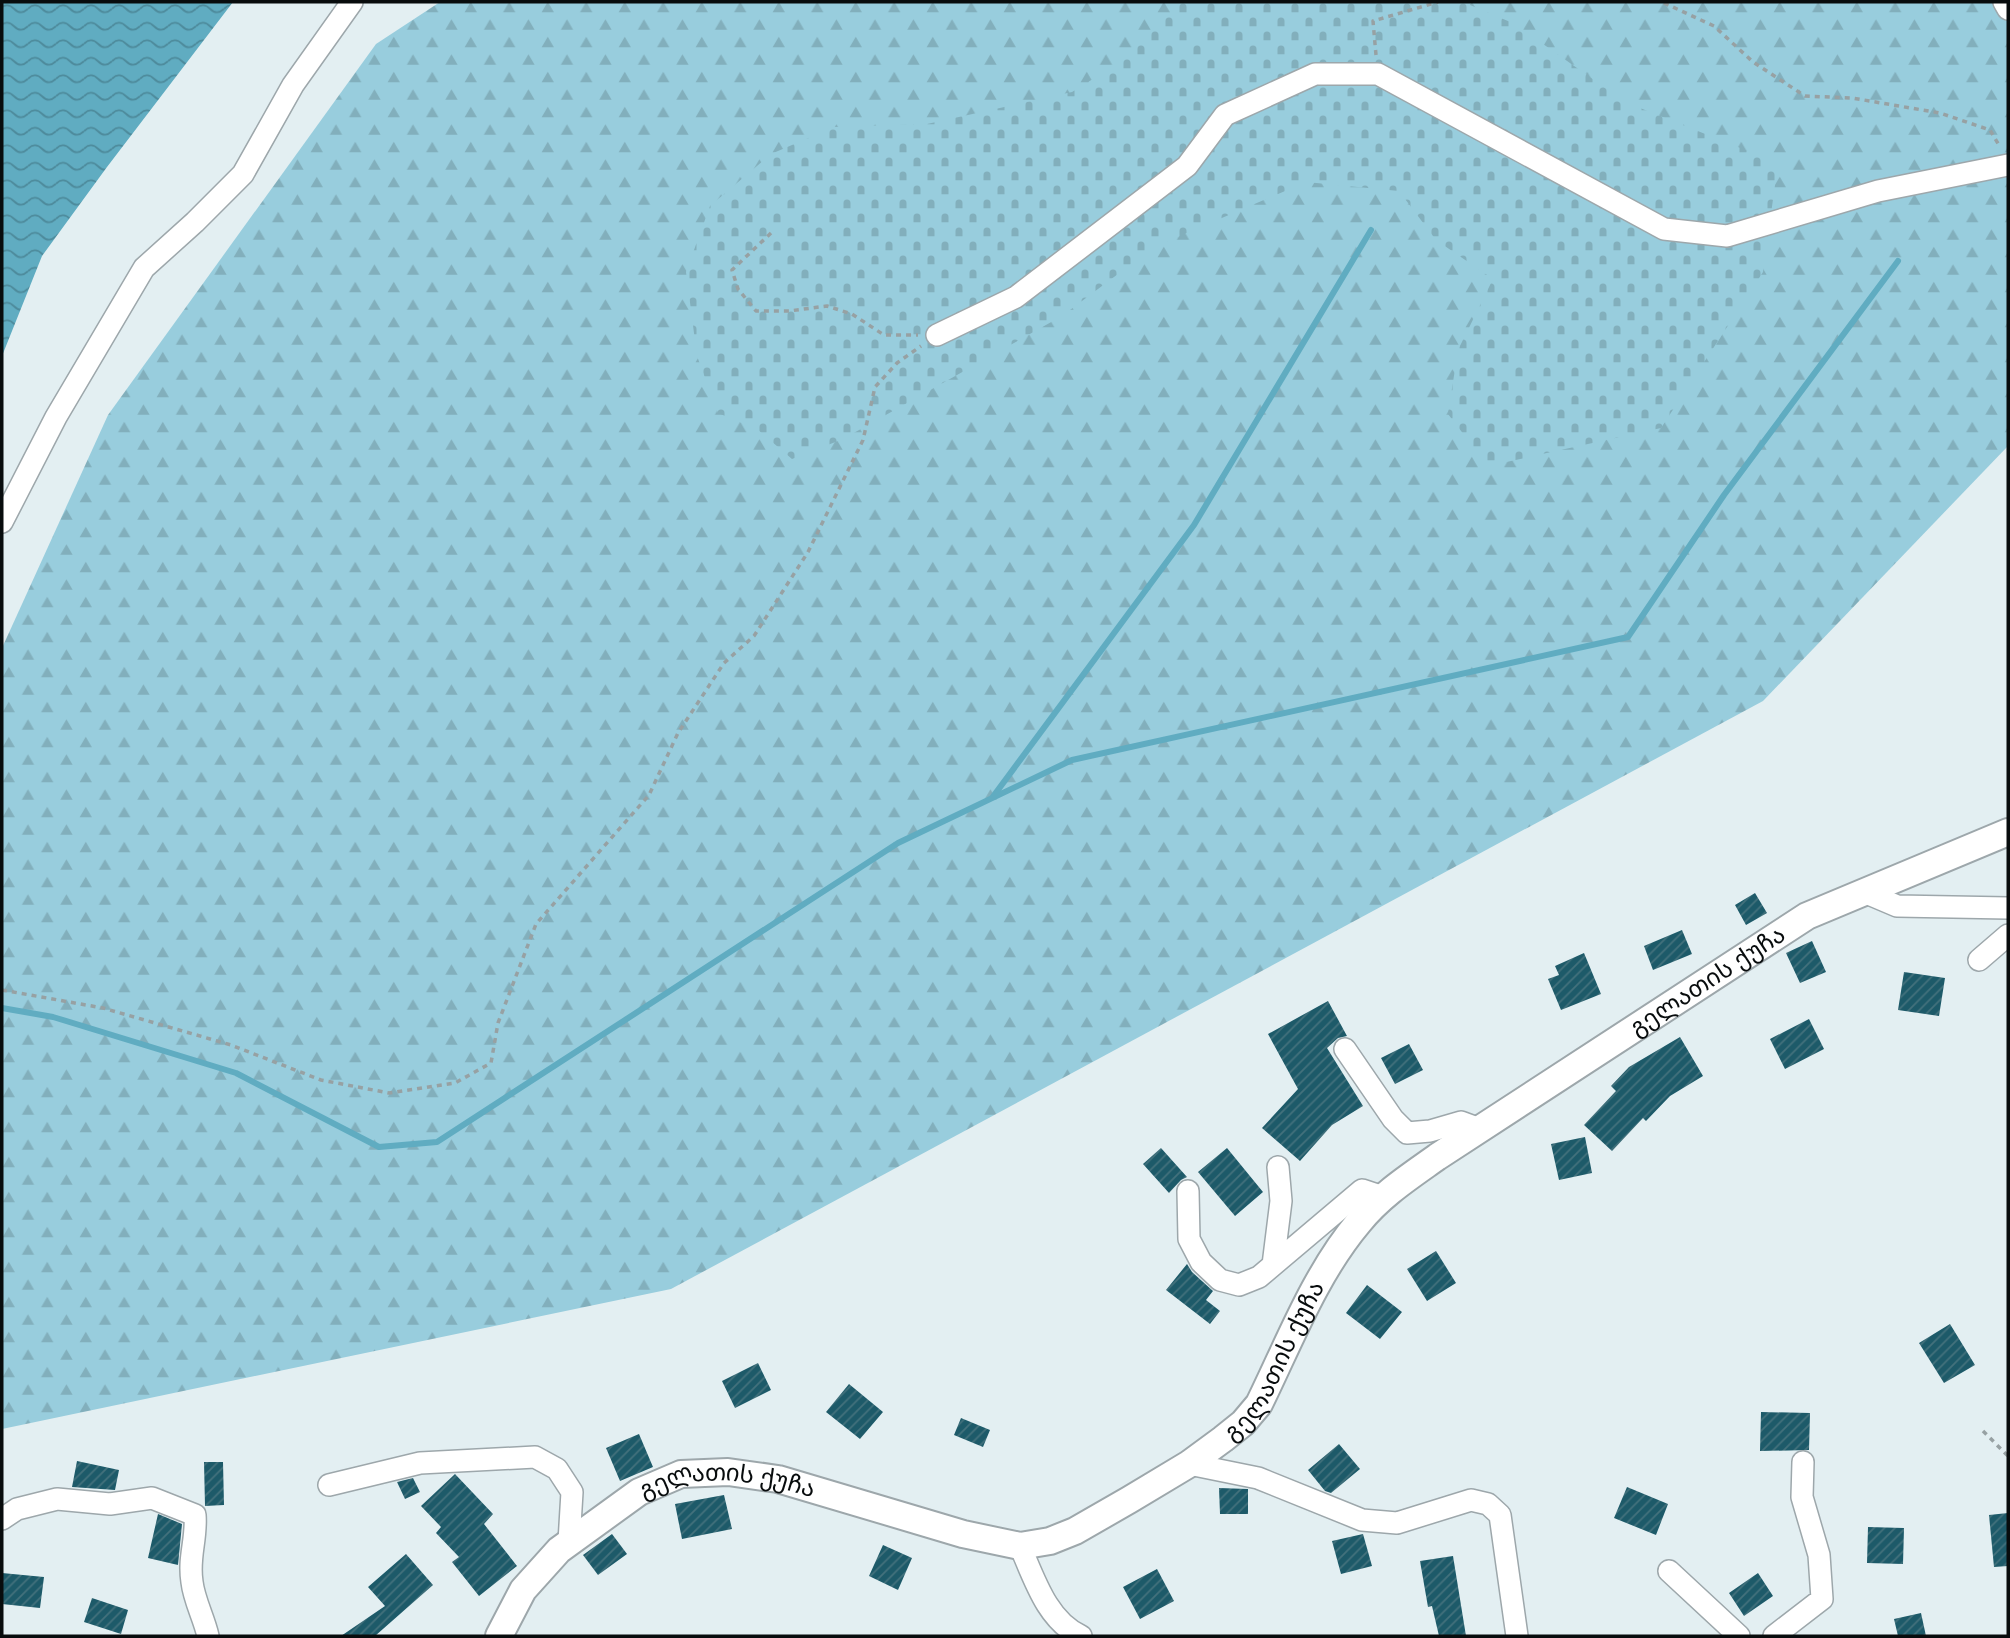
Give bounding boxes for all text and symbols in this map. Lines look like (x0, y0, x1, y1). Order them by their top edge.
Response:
street label: გელათის ქუჩა (1622, 917, 1791, 1043)
street label: გელათის ქუჩა (1216, 1274, 1331, 1447)
street label: გელათის ქუჩა (633, 1453, 820, 1505)

